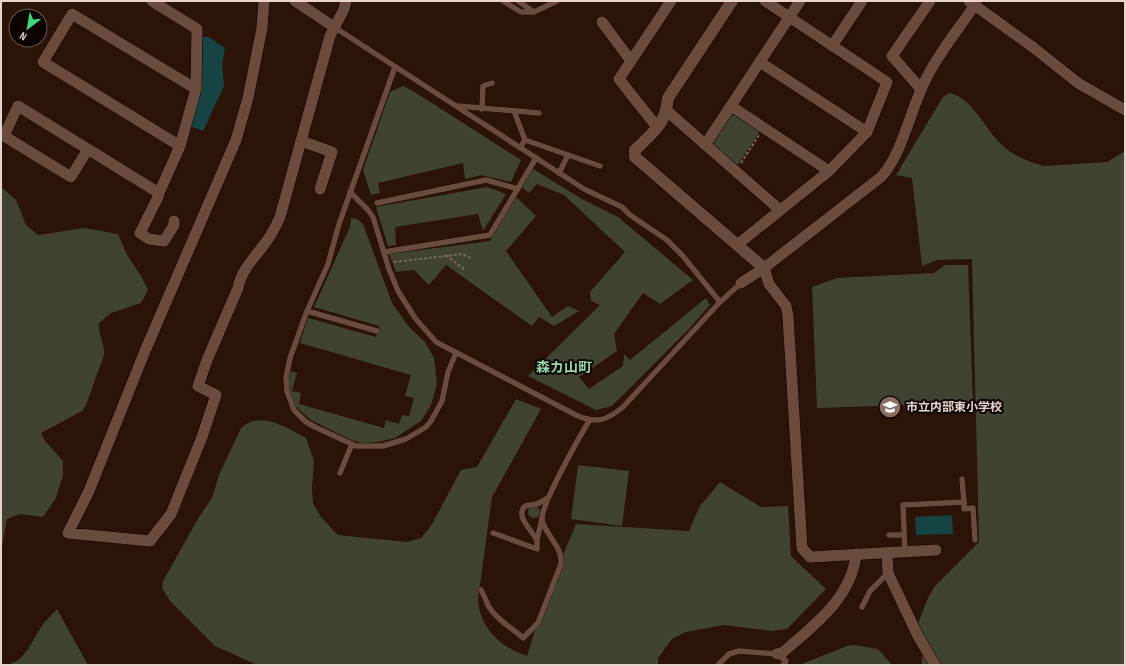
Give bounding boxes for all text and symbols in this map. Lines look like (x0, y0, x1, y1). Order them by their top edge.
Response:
north arrow (8, 8, 48, 48)
text: N (17, 29, 29, 43)
district label: 森カ山町 (536, 359, 592, 376)
school or university icon: 市立内部東小学校 (877, 394, 903, 420)
place label: 市立内部東小学校 (906, 400, 1002, 415)

